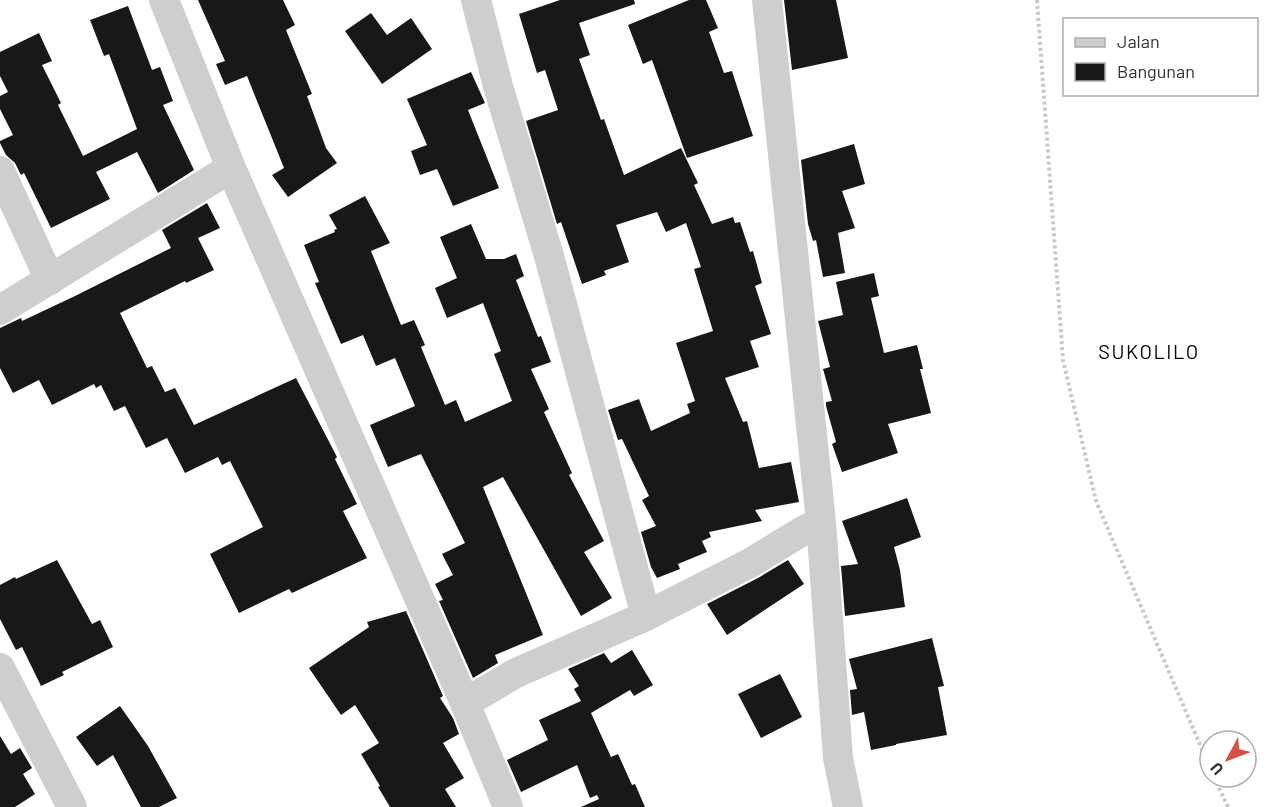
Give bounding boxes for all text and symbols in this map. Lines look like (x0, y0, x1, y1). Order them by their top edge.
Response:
legend (1063, 18, 1258, 96)
text: Jalan (1117, 30, 1160, 52)
text: Bangunan (1117, 60, 1195, 82)
district label: SUKOLILO (1098, 339, 1200, 363)
north arrow (1198, 729, 1258, 789)
text: U (1206, 759, 1227, 779)

